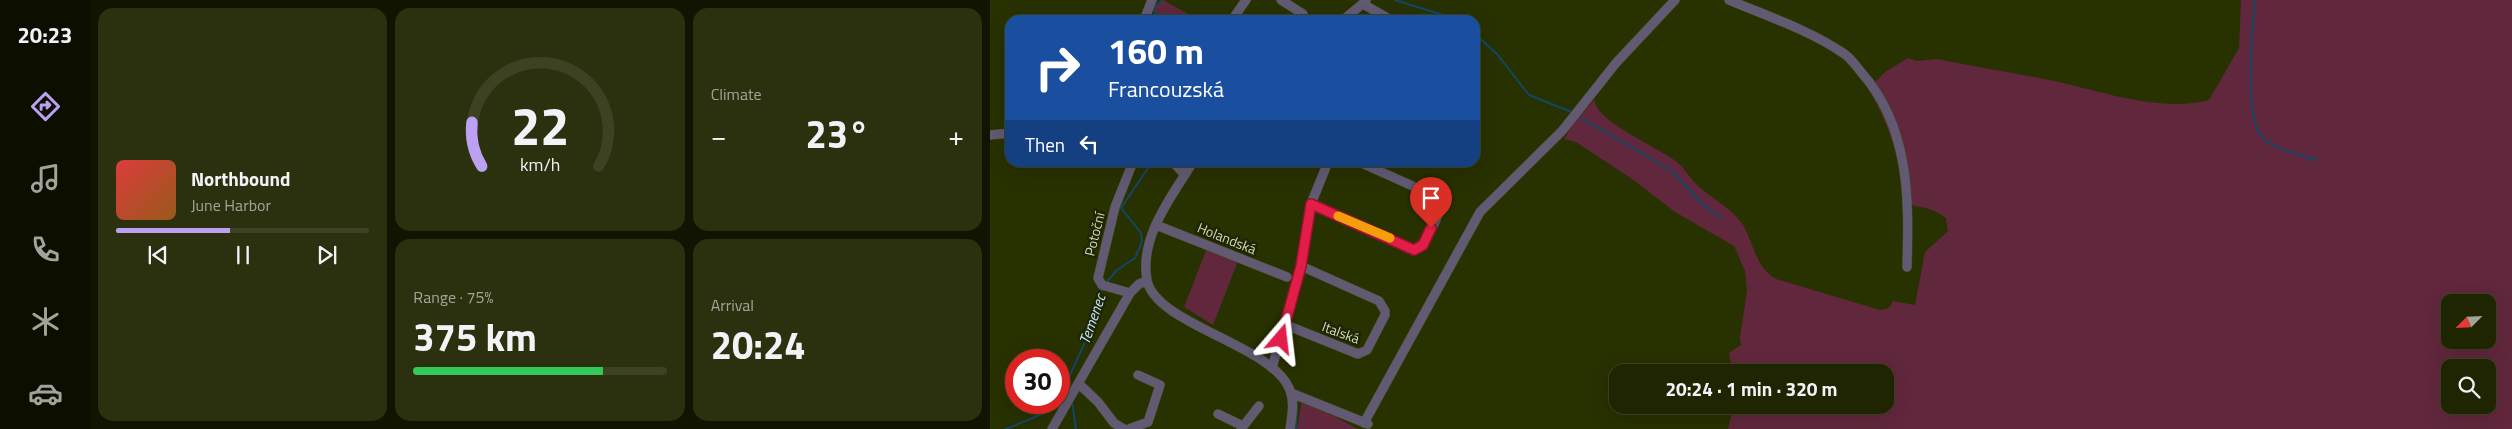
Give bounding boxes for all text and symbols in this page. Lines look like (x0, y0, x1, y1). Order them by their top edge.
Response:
text: 20:23 (18, 18, 72, 52)
text: 160 m (1108, 24, 1204, 78)
icon: right (1025, 35, 1090, 100)
text: Francouzská (1108, 72, 1224, 106)
text: Climate (711, 82, 762, 106)
text: 22 (511, 86, 569, 165)
icon: directions (28, 89, 63, 124)
text: 23° (805, 105, 869, 163)
text: − (711, 114, 726, 157)
text: + (948, 114, 964, 157)
text: Then (1025, 130, 1065, 159)
icon: left (1075, 130, 1103, 158)
text: km/h (520, 151, 560, 178)
icon: music (28, 161, 63, 196)
text: Northbound (191, 164, 291, 193)
pin (1410, 177, 1452, 228)
icon: arrive (1417, 184, 1445, 212)
text: June Harbor (191, 193, 271, 217)
street label: Potoční (1078, 209, 1110, 258)
street label: Holandská (1194, 217, 1260, 259)
icon: phone (28, 232, 63, 267)
icon: previous (144, 241, 172, 269)
icon: pause (229, 241, 257, 269)
icon: next (313, 241, 341, 269)
text: Range · 75% (413, 285, 494, 309)
water label: Temenec (1073, 289, 1112, 347)
text: Arrival (711, 293, 754, 317)
north arrow (2441, 294, 2496, 349)
map controls (2441, 294, 2496, 414)
icon: climate (28, 304, 63, 339)
text: 375 km (413, 308, 537, 366)
position arrow (1254, 312, 1306, 364)
street label: Italská (1319, 315, 1363, 349)
text: 20:24 (711, 316, 806, 374)
speed limit sign: 30 (1005, 349, 1070, 414)
button: search (2441, 359, 2496, 414)
text: 20:24 · 1 min · 320 m (1665, 374, 1838, 403)
icon: car (28, 376, 63, 411)

